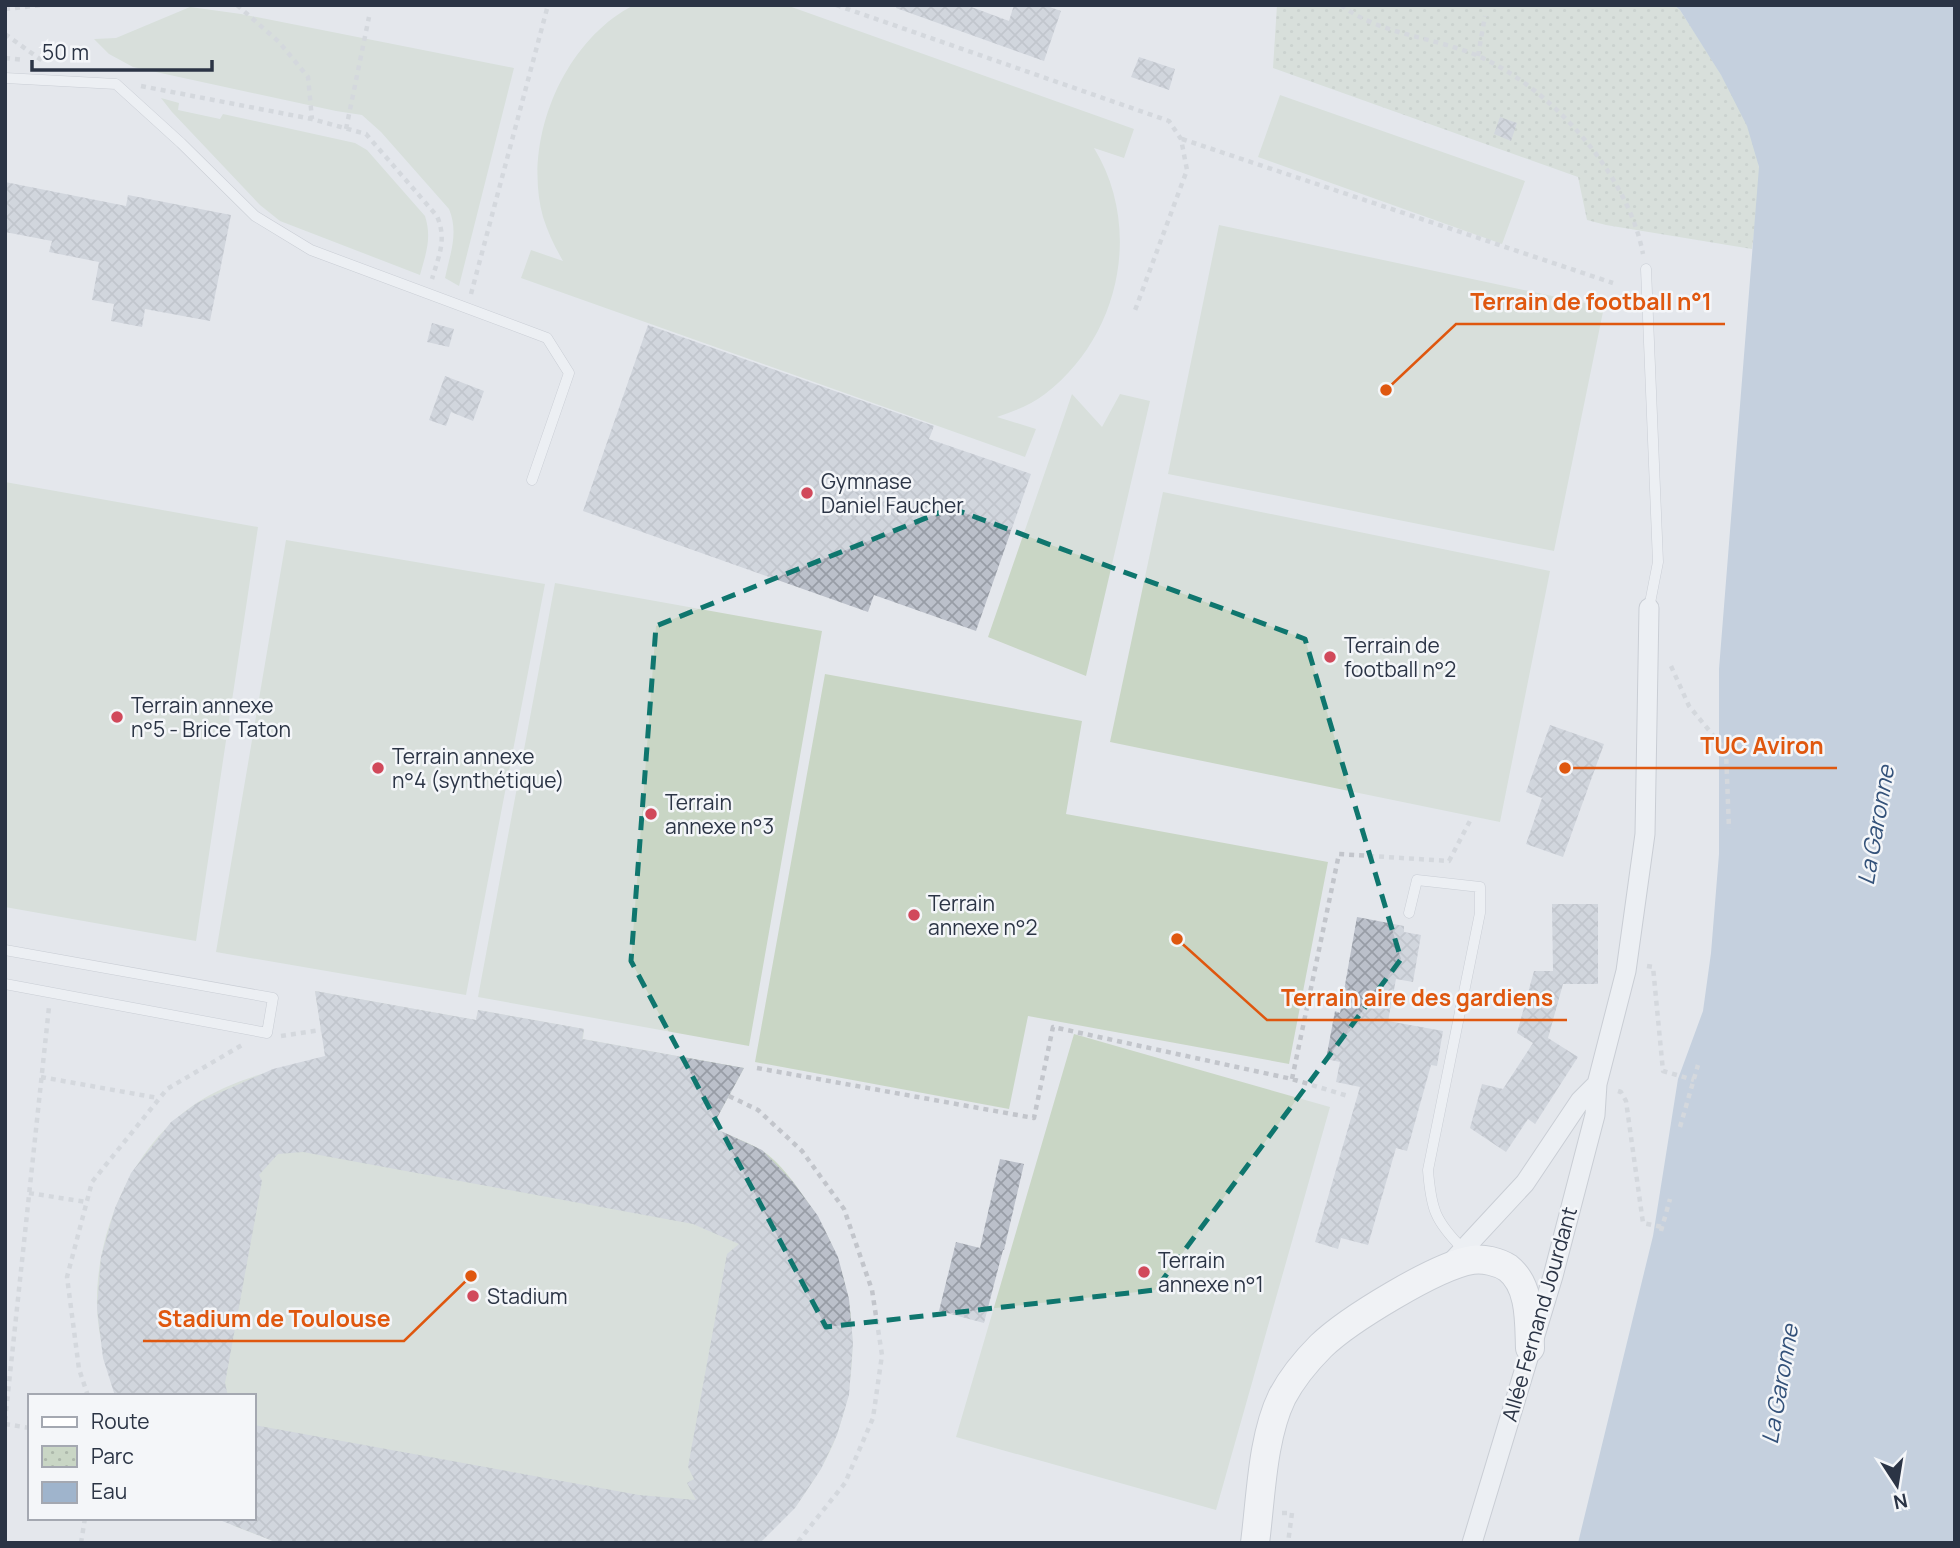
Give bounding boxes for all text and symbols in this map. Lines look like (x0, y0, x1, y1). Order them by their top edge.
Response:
scale bar (32, 28, 212, 72)
text: 50 m (42, 38, 89, 66)
callout: Terrain de football n°1 (1456, 280, 1725, 324)
text: Terrain de football n°1 (1470, 285, 1712, 317)
place label: Gymnase Daniel Faucher (821, 467, 964, 519)
marker: Gymnase Daniel Faucher (799, 485, 815, 501)
place label: Terrain de football n°2 (1344, 631, 1456, 683)
marker: Terrain de football n°2 (1322, 649, 1338, 665)
place label: Terrain annexe n°5 - Brice Taton (131, 691, 291, 743)
marker: Terrain annexe n°5 - Brice Taton (109, 709, 125, 725)
callout: TUC Aviron (1686, 724, 1837, 768)
text: TUC Aviron (1700, 729, 1824, 761)
place label: Terrain annexe n°4 (synthétique) (392, 742, 565, 794)
marker: Terrain annexe n°4 (synthétique) (370, 760, 386, 776)
water label: La Garonne (1849, 761, 1901, 887)
place label: Terrain annexe n°3 (665, 788, 774, 840)
marker: Terrain annexe n°3 (643, 806, 659, 822)
place label: Terrain annexe n°2 (928, 889, 1037, 941)
marker: Terrain annexe n°2 (906, 907, 922, 923)
callout: Terrain aire des gardiens (1267, 976, 1567, 1020)
text: Terrain aire des gardiens (1281, 981, 1553, 1013)
street label: Allée Fernand Jourdant (1495, 1203, 1583, 1425)
place label: Terrain annexe n°1 (1158, 1246, 1264, 1298)
marker: Terrain annexe n°1 (1136, 1264, 1152, 1280)
place label: Stadium (487, 1282, 568, 1310)
marker: Stadium (465, 1288, 481, 1304)
callout: Stadium de Toulouse (143, 1297, 404, 1341)
text: Stadium de Toulouse (157, 1302, 391, 1334)
water label: La Garonne (1753, 1320, 1805, 1446)
legend (28, 1394, 256, 1520)
text: Route (91, 1407, 149, 1435)
text: Parc (91, 1442, 134, 1470)
north arrow (1862, 1450, 1932, 1520)
text: Eau (91, 1477, 127, 1505)
text: N (1891, 1487, 1910, 1516)

